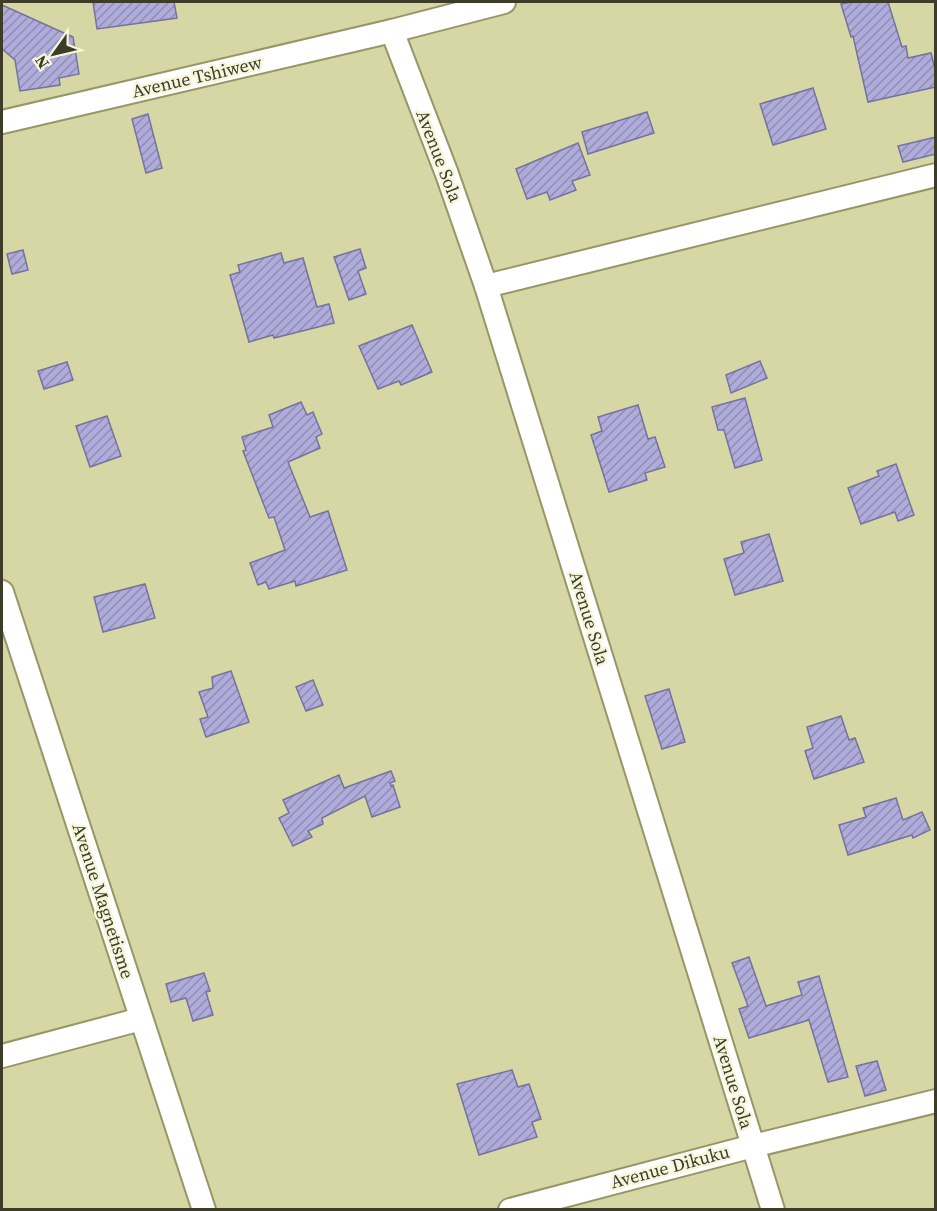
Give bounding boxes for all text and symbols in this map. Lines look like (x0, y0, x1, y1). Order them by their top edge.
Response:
north arrow (24, 24, 84, 84)
street label: Avenue Tshiwew (129, 49, 265, 104)
text: N (29, 51, 54, 73)
street label: Avenue Sola (410, 106, 469, 206)
street label: Avenue Sola (563, 568, 616, 668)
street label: Avenue Magnetisme (67, 820, 140, 982)
street label: Avenue Sola (707, 1032, 760, 1132)
street label: Avenue Dikuku (608, 1139, 732, 1194)

